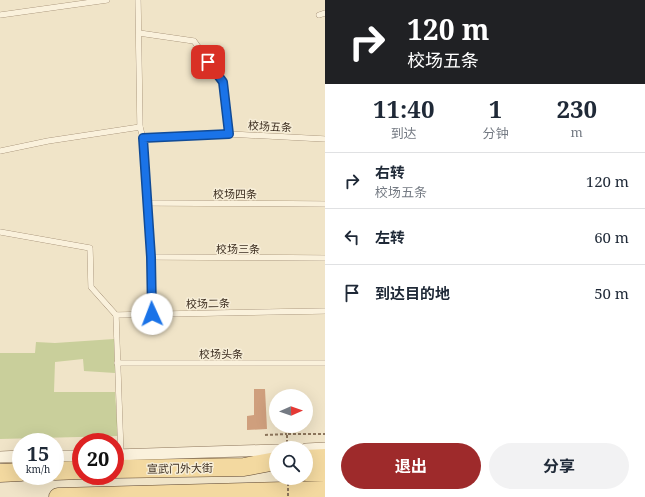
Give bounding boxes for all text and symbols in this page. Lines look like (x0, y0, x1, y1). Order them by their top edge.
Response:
text: 120 m (407, 10, 489, 48)
icon: right (341, 16, 393, 68)
pin (191, 45, 225, 79)
text: 校场五条 (407, 48, 479, 72)
icon: arrive (197, 51, 219, 73)
text: 11:40 (373, 92, 434, 125)
text: 1 (489, 92, 502, 125)
text: 230 (556, 92, 597, 125)
street label: 校场五条 (248, 117, 292, 135)
text: m (571, 123, 583, 141)
text: 到达 (391, 124, 417, 142)
text: 分钟 (482, 124, 508, 142)
text: 右转 (375, 162, 405, 182)
icon: right (341, 170, 363, 192)
text: 120 m (586, 171, 629, 191)
text: 校场五条 (375, 183, 427, 201)
street label: 校场四条 (213, 186, 257, 201)
icon: left (341, 226, 363, 248)
text: 左转 (375, 227, 405, 247)
text: 60 m (594, 227, 629, 247)
street label: 校场三条 (216, 241, 260, 256)
icon: arrive (341, 282, 363, 304)
text: 到达目的地 (375, 283, 450, 303)
text: 50 m (594, 283, 629, 303)
position arrow (131, 293, 173, 335)
street label: 校场二条 (186, 295, 230, 311)
street label: 校场头条 (199, 346, 243, 361)
north arrow (269, 389, 313, 433)
map controls (269, 389, 313, 485)
speed limit sign: 20 (72, 433, 124, 485)
text: 15 (27, 440, 49, 467)
button: search (269, 441, 313, 485)
button: 退出 (341, 443, 481, 489)
button: 分享 (489, 443, 629, 489)
street label: 宣武门外大街 (147, 460, 213, 476)
text: km/h (26, 462, 50, 476)

